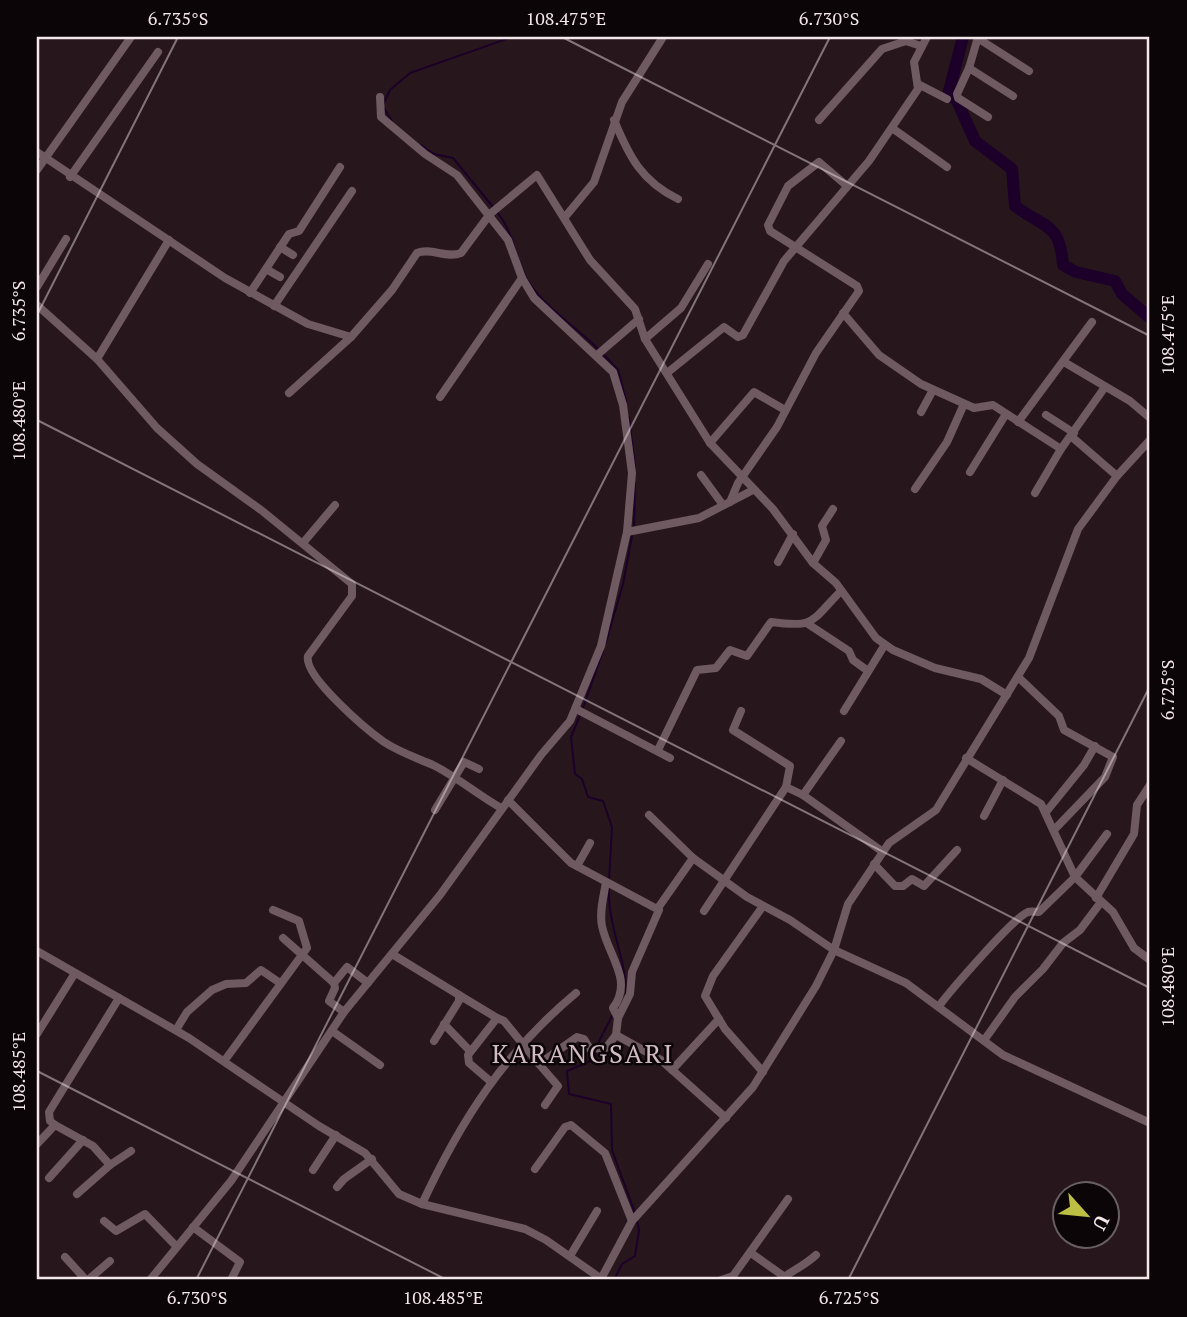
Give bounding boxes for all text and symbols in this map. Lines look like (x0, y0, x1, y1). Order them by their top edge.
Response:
text: 6.735°S (148, 6, 208, 30)
text: 108.475°E (526, 6, 606, 30)
text: 6.730°S (799, 6, 859, 30)
text: 6.735°S (6, 281, 30, 341)
text: 108.475°E (1155, 295, 1179, 375)
text: 108.480°E (6, 381, 30, 461)
text: 6.725°S (1155, 660, 1179, 720)
text: 108.480°E (1155, 947, 1179, 1027)
text: 108.485°E (6, 1032, 30, 1112)
district label: KARANGSARI (492, 1036, 674, 1070)
north arrow (1050, 1180, 1120, 1250)
text: U (1087, 1211, 1116, 1235)
text: 6.730°S (167, 1285, 227, 1309)
text: 108.485°E (403, 1285, 483, 1309)
text: 6.725°S (819, 1285, 879, 1309)

